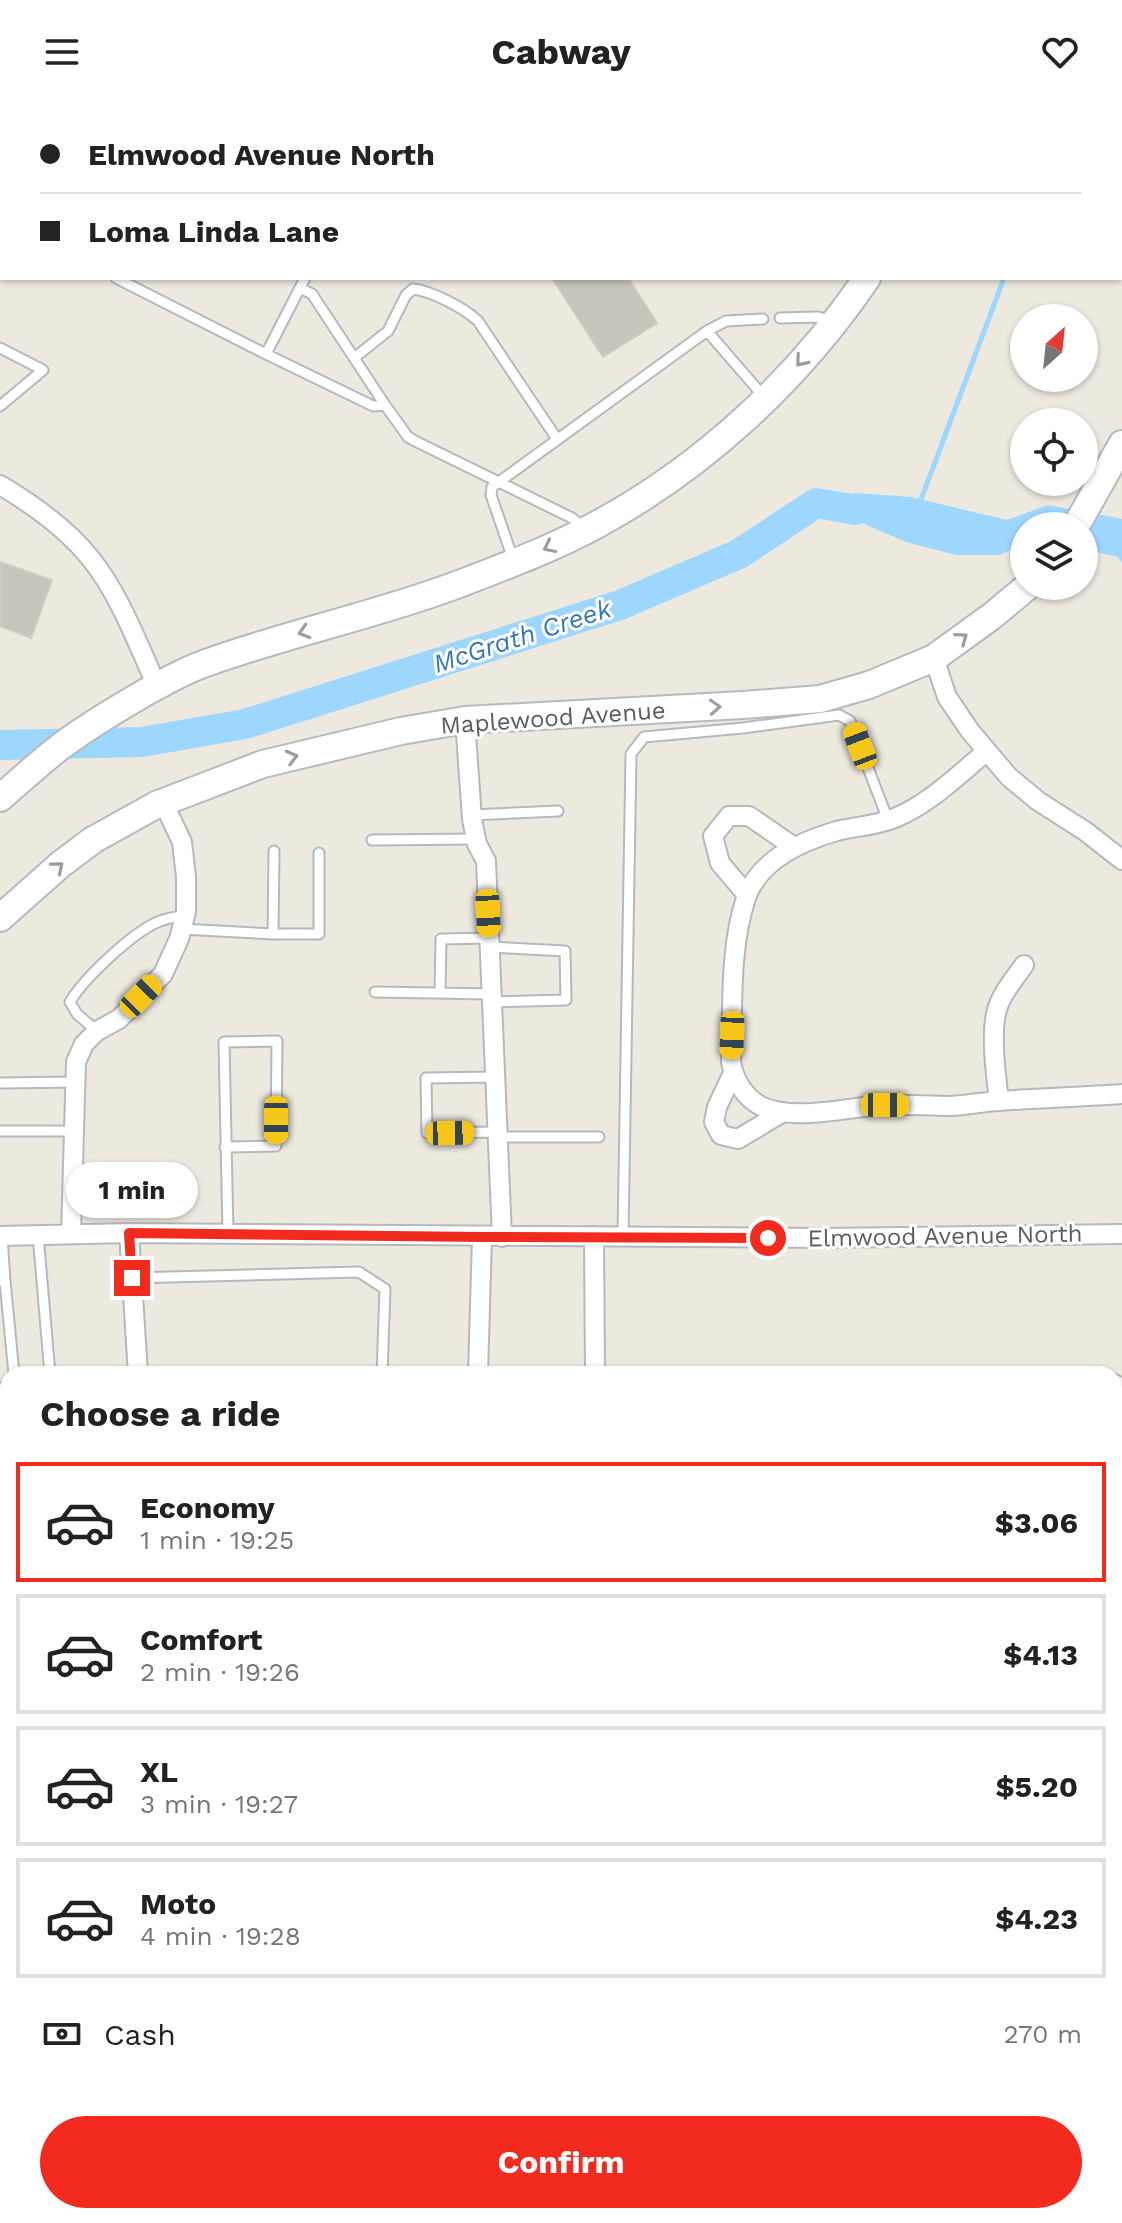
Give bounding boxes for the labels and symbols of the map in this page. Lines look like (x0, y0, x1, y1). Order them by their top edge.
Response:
north arrow (1010, 304, 1098, 392)
one-way arrow (797, 351, 811, 366)
one-way arrow (543, 537, 558, 553)
water label: McGrath Creek (429, 593, 615, 679)
one-way arrow (298, 623, 311, 639)
one-way arrow (953, 634, 967, 648)
street label: Maplewood Avenue (440, 696, 666, 740)
one-way arrow (709, 699, 722, 716)
car (840, 719, 880, 773)
one-way arrow (284, 749, 298, 766)
one-way arrow (49, 862, 64, 876)
car (475, 888, 501, 938)
car (116, 970, 166, 1022)
car (719, 1011, 745, 1059)
car (861, 1093, 909, 1117)
car (264, 1096, 288, 1144)
car (426, 1121, 474, 1145)
callout: 1 min (66, 1162, 198, 1218)
route start (750, 1220, 786, 1256)
street label: Elmwood Avenue North (807, 1220, 1083, 1252)
route end (114, 1260, 150, 1296)

